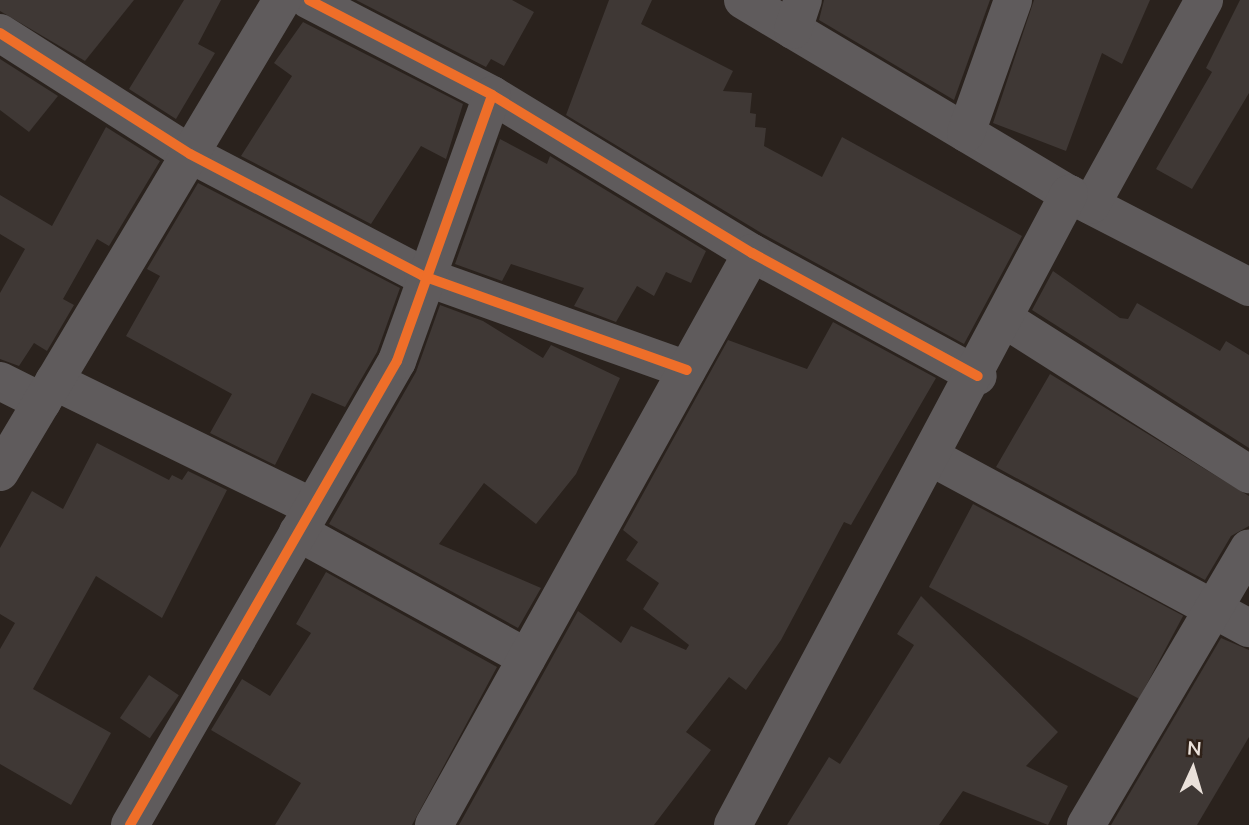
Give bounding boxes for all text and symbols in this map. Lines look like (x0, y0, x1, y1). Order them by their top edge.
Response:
north arrow (1158, 734, 1228, 804)
text: N (1186, 736, 1202, 761)

